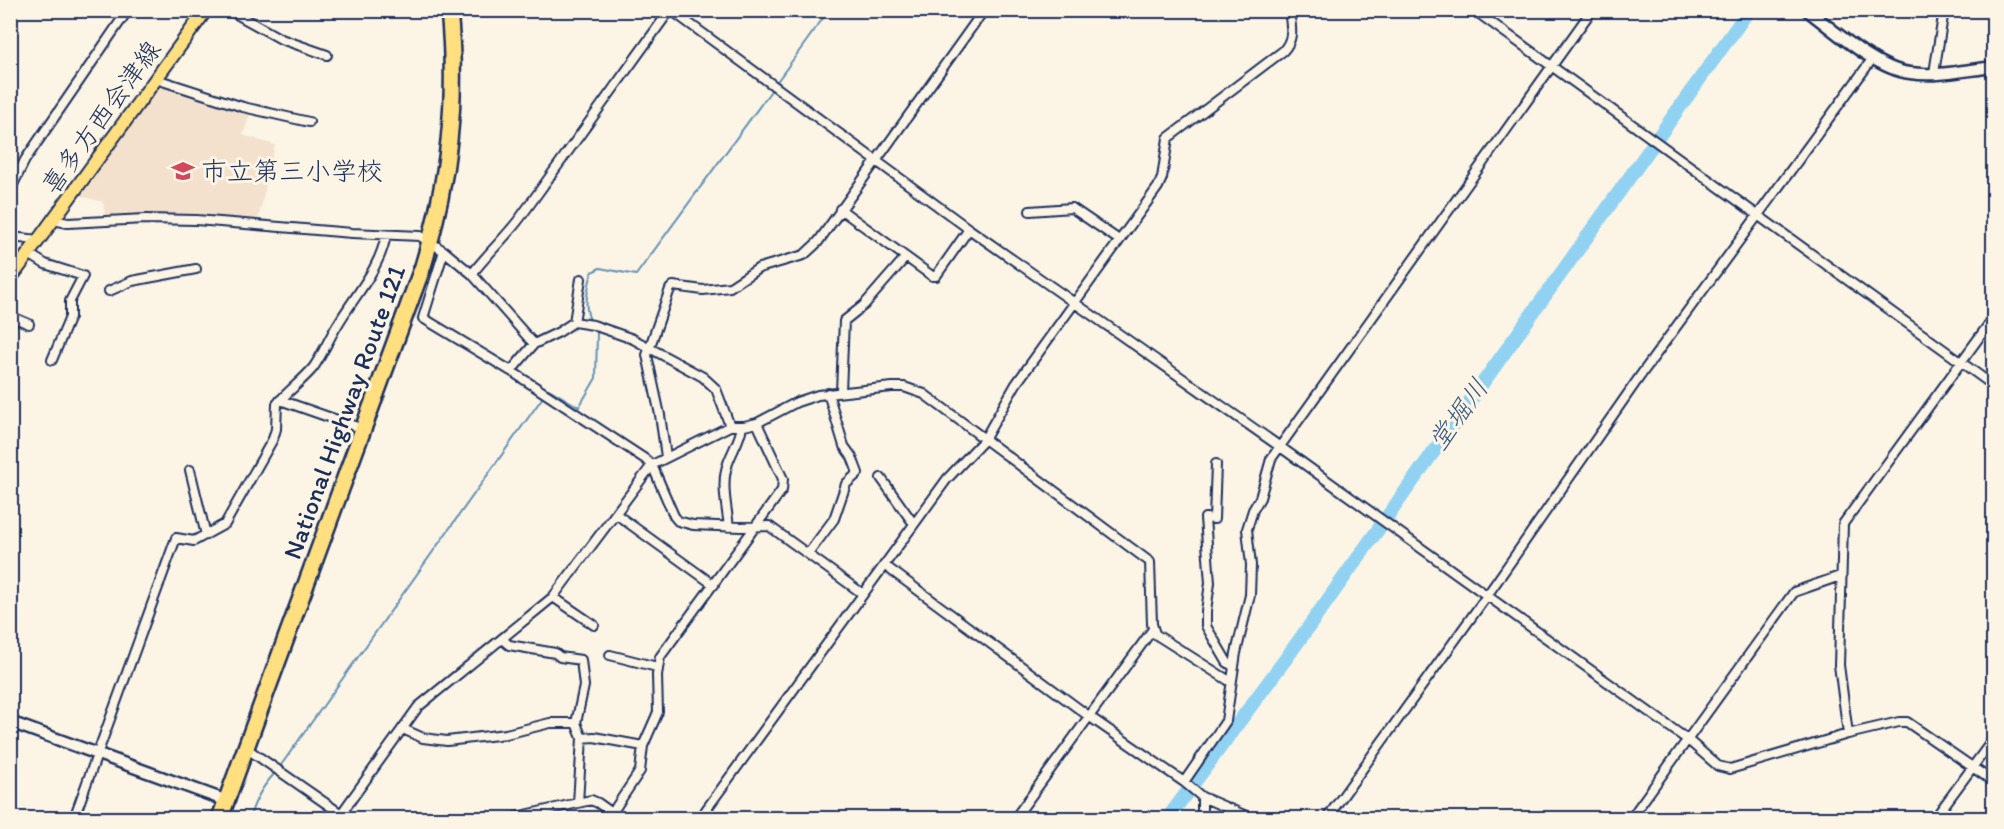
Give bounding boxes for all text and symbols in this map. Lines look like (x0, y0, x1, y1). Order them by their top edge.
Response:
street label: 喜多方西会津線 (35, 34, 167, 200)
place label: 市立第三小学校 (201, 155, 383, 187)
school or university icon: 市立第三小学校 (170, 158, 196, 184)
street label: National Highway Route 121 (276, 261, 412, 563)
water label: 堂堀川 (1421, 372, 1495, 456)

